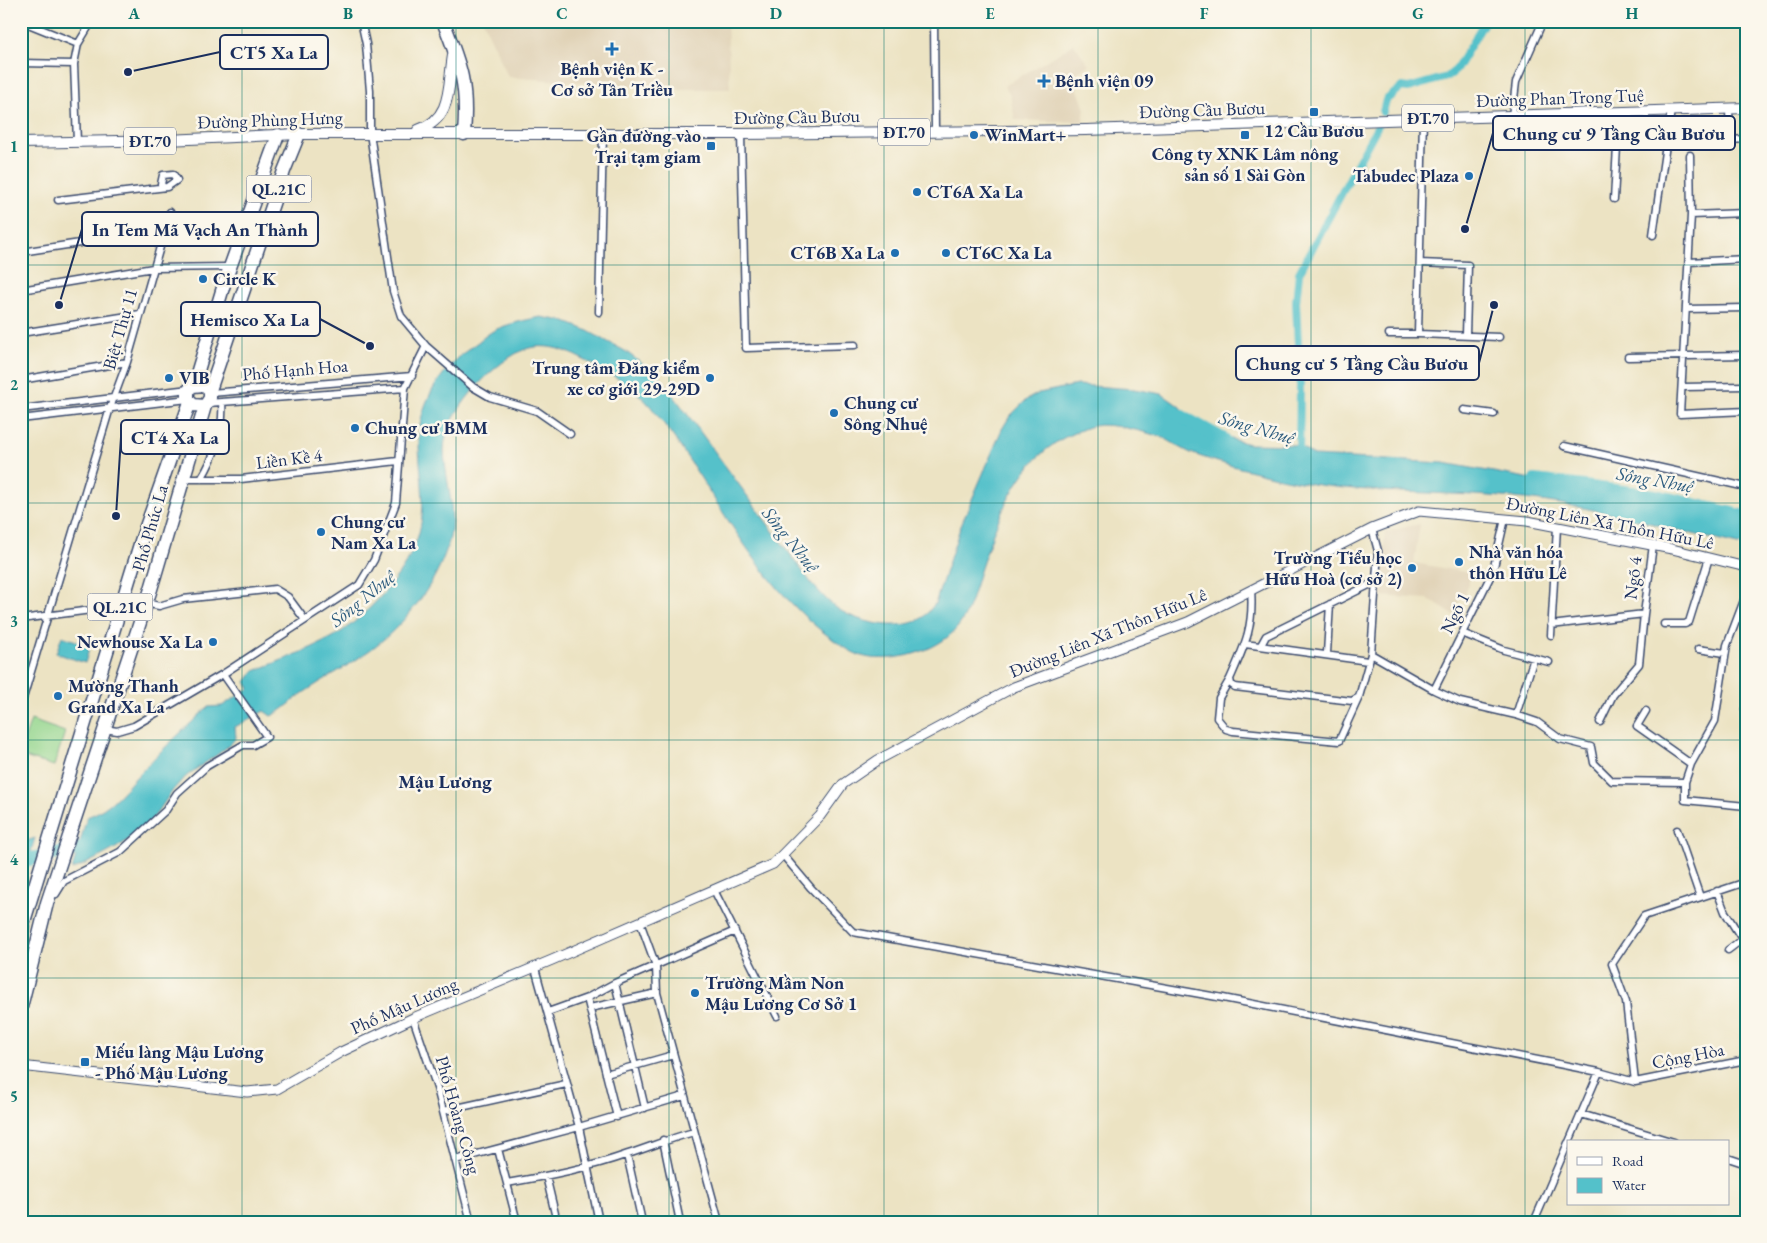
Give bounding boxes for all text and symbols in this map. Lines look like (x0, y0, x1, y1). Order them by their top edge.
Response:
text: A (127, 3, 140, 24)
text: B (343, 3, 353, 24)
text: C (556, 3, 568, 24)
text: D (770, 3, 782, 24)
text: E (985, 3, 995, 24)
text: F (1200, 3, 1209, 24)
text: G (1412, 3, 1424, 24)
text: H (1626, 3, 1639, 24)
callout: CT5 Xa La (220, 35, 328, 69)
text: CT5 Xa La (230, 40, 319, 65)
marker: Bệnh viện K - Cơ sở Tân Triều (605, 42, 619, 56)
place label: Bệnh viện K - Cơ sở Tân Triều (551, 57, 673, 101)
place label: Bệnh viện 09 (1055, 69, 1154, 92)
marker: Bệnh viện 09 (1037, 74, 1051, 88)
street label: Đường Phan Trọng Tuệ (1476, 83, 1644, 112)
street label: Đường Cầu Bươu (1139, 96, 1266, 123)
street label: Đường Cầu Bươu (734, 104, 861, 129)
street label: Đường Phùng Hưng (197, 105, 343, 134)
road number: ĐT.70 (1402, 105, 1454, 132)
marker: 12 Cầu Bươu (1308, 106, 1320, 118)
callout: Chung cư 9 Tầng Cầu Bươu (1493, 116, 1735, 150)
road number: ĐT.70 (878, 118, 930, 146)
place label: 12 Cầu Bươu (1264, 119, 1364, 142)
text: Chung cư 9 Tầng Cầu Bươu (1503, 121, 1726, 146)
place label: WinMart+ (984, 123, 1067, 146)
place label: Gần đường vào Trại tạm giam (587, 124, 701, 168)
road number: ĐT.70 (124, 128, 176, 154)
marker: WinMart+ (968, 129, 980, 141)
marker: Công ty XNK Lâm nông sản số 1 Sài Gòn (1239, 129, 1251, 141)
text: 1 (10, 136, 18, 157)
marker: Gần đường vào Trại tạm giam (705, 140, 717, 152)
place label: Công ty XNK Lâm nông sản số 1 Sài Gòn (1152, 142, 1339, 186)
place label: Tabudec Plaza (1353, 164, 1459, 187)
marker: Tabudec Plaza (1463, 170, 1475, 182)
road number: QL.21C (246, 175, 312, 202)
place label: CT6A Xa La (927, 180, 1023, 203)
marker: CT6A Xa La (911, 186, 923, 198)
callout: In Tem Mã Vạch An Thành (82, 212, 318, 246)
text: In Tem Mã Vạch An Thành (92, 217, 308, 242)
place label: CT6B Xa La (791, 241, 885, 264)
place label: CT6C Xa La (956, 241, 1052, 264)
marker: CT6B Xa La (889, 247, 901, 259)
marker: CT6C Xa La (940, 247, 952, 259)
place label: Circle K (213, 267, 276, 290)
marker: Circle K (197, 273, 209, 285)
street label: Biệt Thự 11 (97, 286, 142, 372)
callout: Hemisco Xa La (181, 302, 320, 336)
text: Hemisco Xa La (190, 307, 310, 332)
callout: Chung cư 5 Tầng Cầu Bươu (1236, 346, 1479, 380)
text: Chung cư 5 Tầng Cầu Bươu (1246, 351, 1469, 376)
street label: Phố Hạnh Hoa (241, 353, 350, 386)
place label: Trung tâm Đăng kiểm xe cơ giới 29-29D (532, 356, 700, 400)
place label: VIB (179, 366, 210, 389)
marker: VIB (163, 372, 175, 384)
marker: Trung tâm Đăng kiểm xe cơ giới 29-29D (704, 372, 716, 384)
text: 2 (10, 374, 19, 395)
place label: Chung cư Sông Nhuệ (844, 391, 928, 435)
water label: Sông Nhuệ (1215, 405, 1299, 451)
marker: Chung cư Sông Nhuệ (828, 407, 840, 419)
place label: Chung cư BMM (365, 416, 488, 439)
callout: CT4 Xa La (121, 420, 229, 454)
marker: Chung cư BMM (349, 422, 361, 434)
text: CT4 Xa La (131, 425, 220, 450)
street label: Liền Kề 4 (254, 443, 324, 474)
water label: Sông Nhuệ (1614, 460, 1697, 499)
street label: Phố Phúc La (126, 481, 173, 574)
street label: Đường Liên Xã Thôn Hữu Lê (1504, 491, 1716, 554)
water label: Sông Nhuệ (756, 501, 826, 578)
place label: Chung cư Nam Xa La (331, 510, 416, 554)
marker: Chung cư Nam Xa La (315, 526, 327, 538)
place label: Nhà văn hóa thôn Hữu Lê (1469, 540, 1567, 584)
place label: Trường Tiểu học Hữu Hoà (cơ sở 2) (1265, 546, 1403, 590)
street label: Ngõ 4 (1618, 555, 1647, 601)
marker: Nhà văn hóa thôn Hữu Lê (1453, 556, 1465, 568)
marker: Trường Tiểu học Hữu Hoà (cơ sở 2) (1406, 562, 1418, 574)
water label: Sông Nhuệ (324, 563, 401, 633)
street label: Đường Liên Xã Thôn Hữu Lê (1006, 582, 1210, 683)
street label: Ngõ 1 (1435, 588, 1474, 637)
road number: QL.21C (88, 594, 152, 620)
text: 3 (10, 611, 18, 632)
place label: Newhouse Xa La (77, 630, 203, 653)
marker: Newhouse Xa La (207, 636, 219, 648)
place label: Mường Thanh Grand Xa La (68, 674, 179, 718)
marker: Mường Thanh Grand Xa La (52, 690, 64, 702)
district label: Mậu Lương (398, 769, 492, 794)
text: 4 (10, 849, 19, 870)
place label: Trường Mầm Non Mậu Lương Cơ Sở 1 (705, 971, 857, 1015)
street label: Phố Mậu Lương (347, 972, 461, 1039)
marker: Trường Mầm Non Mậu Lương Cơ Sở 1 (689, 987, 701, 999)
street label: Cộng Hòa (1650, 1037, 1727, 1074)
place label: Miếu làng Mậu Lương - Phố Mậu Lương (95, 1040, 264, 1084)
street label: Phố Hoàng Công (431, 1053, 486, 1177)
marker: Miếu làng Mậu Lương - Phố Mậu Lương (79, 1056, 91, 1068)
text: 5 (10, 1086, 18, 1107)
legend (1567, 1140, 1730, 1206)
text: Road (1612, 1151, 1644, 1170)
text: Water (1612, 1175, 1646, 1194)

